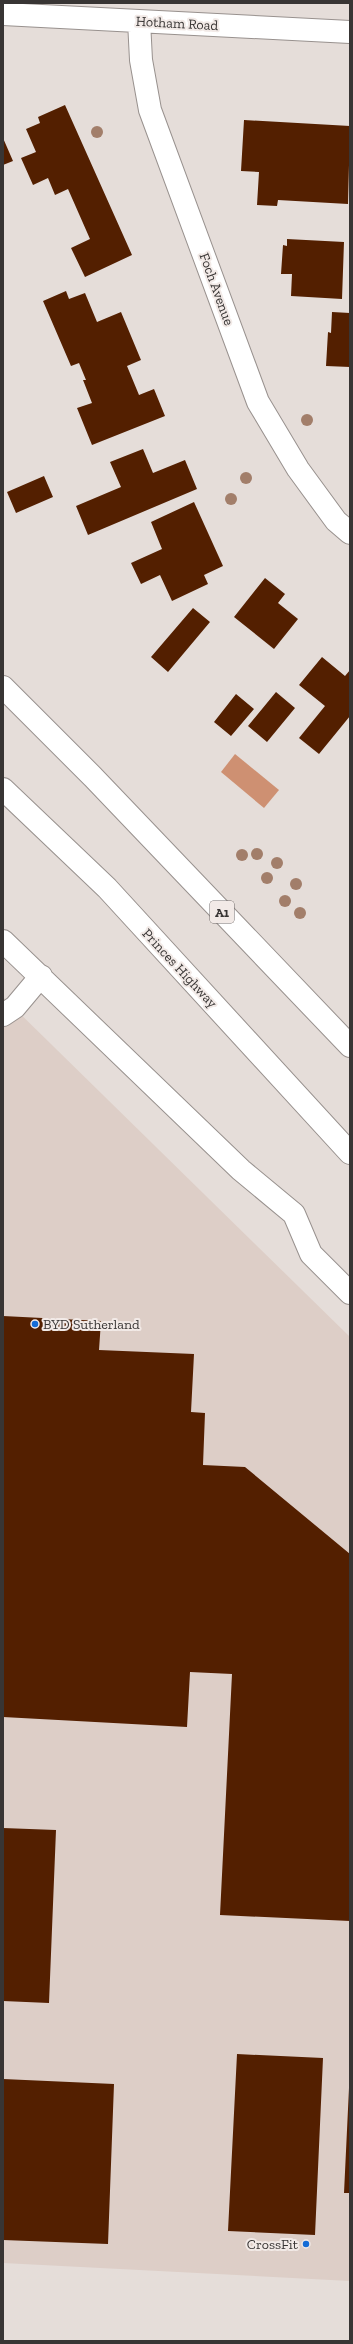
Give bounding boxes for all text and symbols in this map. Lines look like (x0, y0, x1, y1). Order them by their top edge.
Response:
street label: Hotham Road (135, 13, 219, 34)
street label: Foch Avenue (196, 251, 238, 328)
road number: A1 (210, 901, 234, 923)
street label: Princes Highway (139, 925, 221, 1012)
place label: BYD Sutherland (43, 1316, 140, 1333)
marker: BYD Sutherland (30, 1319, 40, 1329)
place label: CrossFit (247, 2236, 299, 2253)
marker: CrossFit (301, 2239, 311, 2249)

